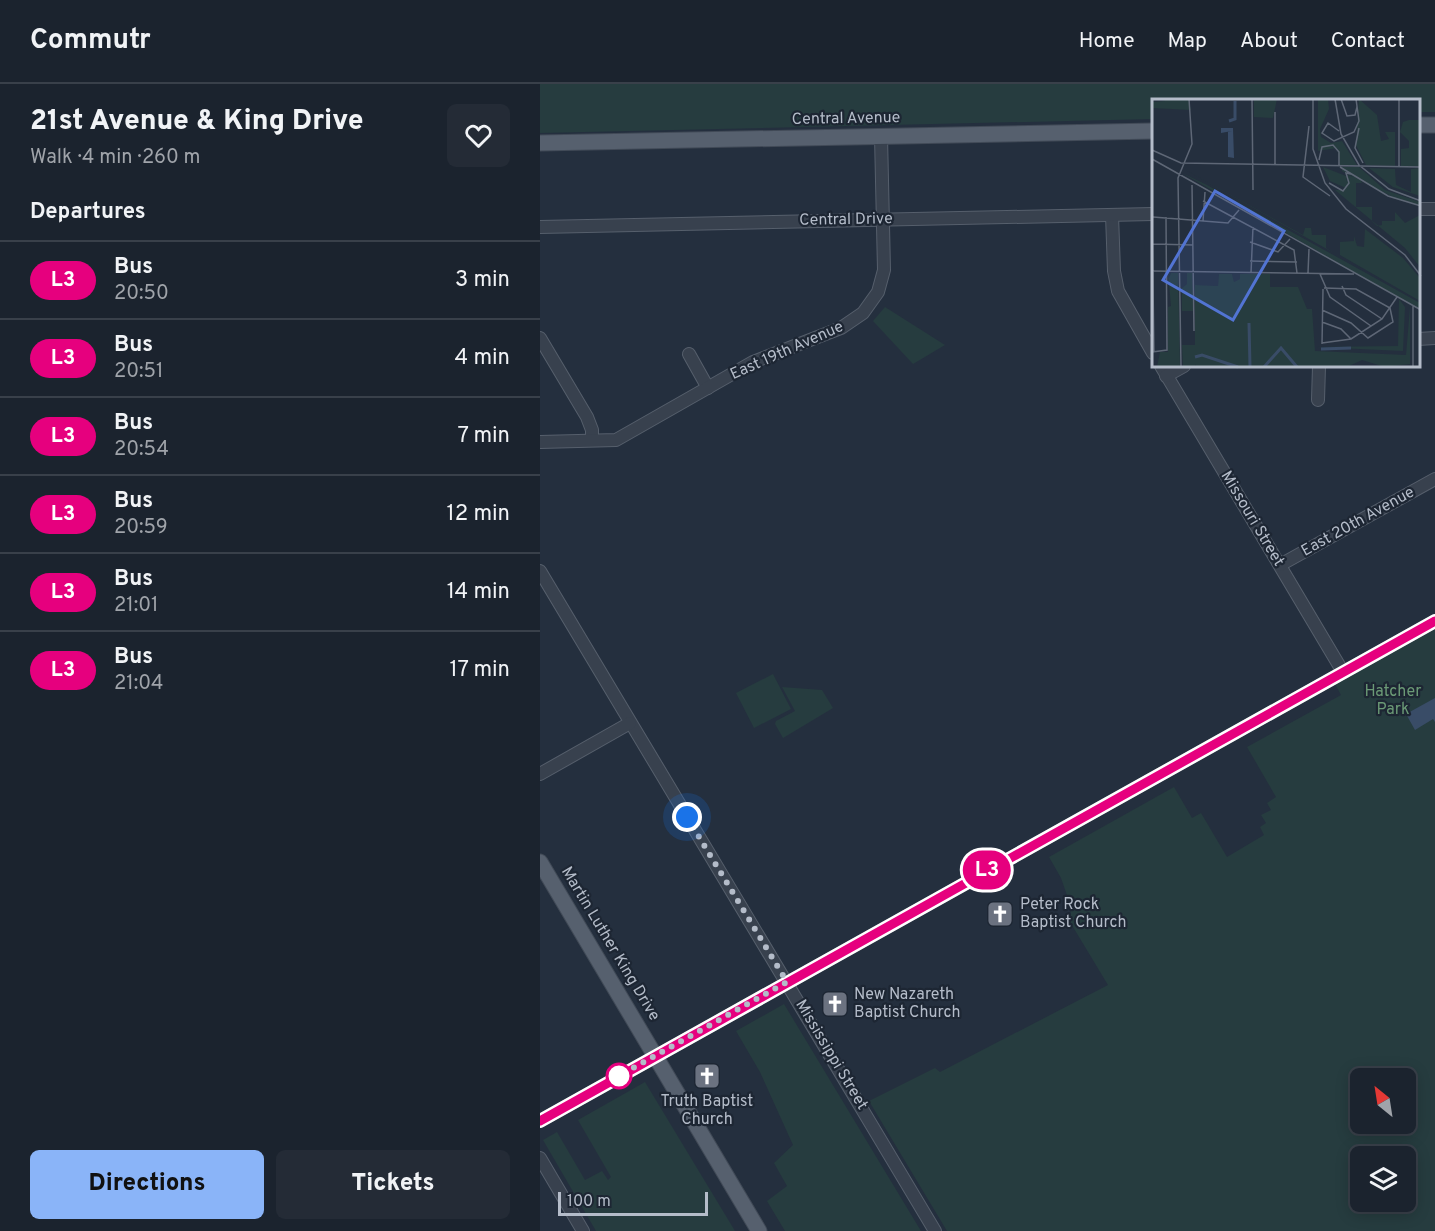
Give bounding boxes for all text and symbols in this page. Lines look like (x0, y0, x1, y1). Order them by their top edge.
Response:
text: Commutr (30, 23, 151, 59)
text: Home (1079, 28, 1135, 55)
text: Map (1168, 28, 1207, 55)
text: About (1240, 28, 1298, 55)
text: Contact (1331, 28, 1405, 55)
inset map (1152, 99, 1420, 368)
text: 21st Avenue & King Drive (30, 104, 364, 140)
button: heart (447, 104, 510, 167)
street label: Central Avenue (792, 108, 900, 130)
text: Walk · 4 min · 260 m (30, 145, 201, 171)
text: Departures (30, 199, 146, 226)
street label: Central Drive (799, 209, 893, 231)
text: Bus (114, 254, 153, 281)
text: L3 (51, 267, 75, 294)
text: 3 min (455, 267, 510, 294)
text: 20:50 (114, 281, 169, 307)
street label: East 19th Avenue (727, 317, 847, 385)
text: Bus (114, 332, 153, 359)
text: L3 (51, 345, 75, 372)
text: 4 min (455, 345, 510, 372)
text: 20:51 (114, 359, 163, 385)
text: Bus (114, 410, 153, 437)
text: L3 (51, 423, 75, 450)
text: 7 min (458, 423, 510, 450)
text: 20:54 (114, 437, 169, 463)
street label: Missouri Street (1216, 468, 1288, 570)
street label: East 20th Avenue (1298, 483, 1418, 561)
text: Bus (114, 488, 153, 515)
text: L3 (51, 501, 75, 528)
text: 12 min (447, 501, 510, 528)
text: 20:59 (114, 515, 168, 541)
text: Bus (114, 566, 153, 593)
text: L3 (51, 579, 75, 606)
text: 14 min (447, 579, 510, 606)
text: 21:01 (114, 593, 159, 619)
text: Bus (114, 644, 153, 671)
text: L3 (51, 657, 75, 684)
text: 17 min (450, 657, 510, 684)
text: 21:04 (114, 671, 163, 697)
park label: Hatcher Park (1364, 682, 1422, 720)
your location (672, 802, 702, 832)
line badge: L3 (960, 850, 1014, 890)
text: L3 (975, 857, 999, 884)
street label: Martin Luther King Drive (556, 863, 664, 1025)
place label: Peter Rock Baptist Church (1020, 895, 1126, 933)
church icon: Peter Rock Baptist Church (985, 899, 1015, 929)
place label: New Nazareth Baptist Church (854, 985, 960, 1023)
church icon: New Nazareth Baptist Church (820, 989, 850, 1019)
street label: Mississippi Street (790, 996, 872, 1114)
church icon: Truth Baptist Church (692, 1061, 722, 1091)
unlabelled marker (606, 1063, 632, 1089)
north arrow (1350, 1068, 1416, 1134)
map controls (1350, 1068, 1416, 1212)
place label: Truth Baptist Church (661, 1092, 753, 1130)
button: layers (1350, 1146, 1416, 1212)
button: Directions (30, 1150, 264, 1219)
button: Tickets (276, 1150, 510, 1219)
scale bar (558, 1189, 708, 1216)
text: 100 m (567, 1192, 611, 1212)

